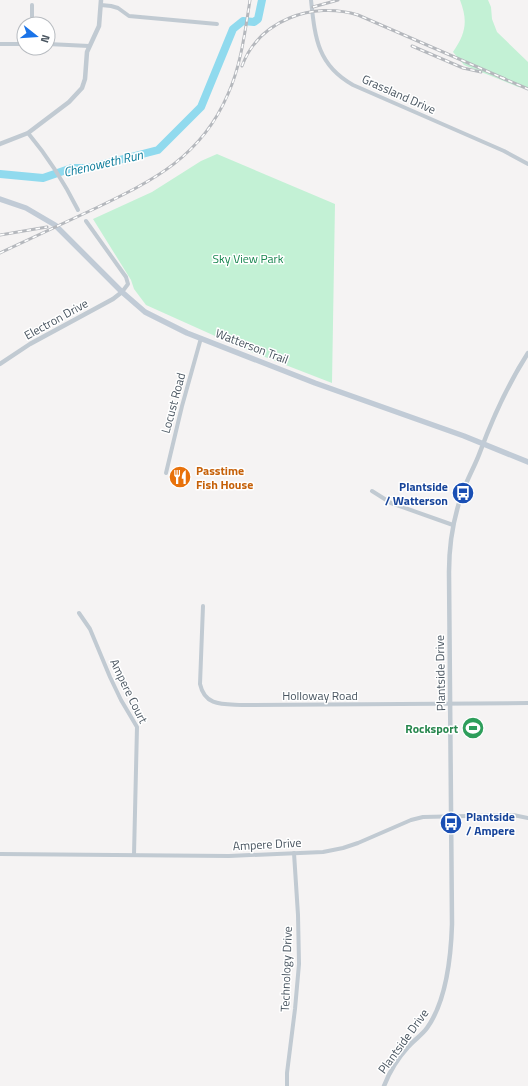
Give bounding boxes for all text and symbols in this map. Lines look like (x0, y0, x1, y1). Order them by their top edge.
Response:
north arrow (16, 16, 56, 56)
text: N (37, 33, 54, 45)
street label: Grassland Drive (359, 69, 439, 119)
water label: Chenoweth Run (61, 144, 145, 182)
park label: Sky View Park (212, 249, 284, 268)
street label: Electron Drive (21, 294, 91, 344)
street label: Watterson Trail (213, 323, 291, 369)
street label: Locust Road (156, 371, 190, 435)
place label: Passtime Fish House (196, 461, 253, 494)
restaurant icon: Passtime Fish House (167, 464, 193, 490)
place label: Plantside / Watterson (385, 477, 448, 510)
bus stop icon: Plantside / Watterson (450, 480, 476, 506)
street label: Plantside Drive (430, 635, 450, 711)
street label: Ampere Court (105, 655, 153, 727)
street label: Holloway Road (282, 686, 358, 705)
sports icon: Rocksport (460, 715, 486, 741)
place label: Rocksport (405, 719, 459, 738)
place label: Plantside / Ampere (466, 807, 515, 840)
bus stop icon: Plantside / Ampere (438, 810, 464, 836)
street label: Ampere Drive (232, 833, 302, 855)
street label: Technology Drive (275, 926, 297, 1012)
street label: Plantside Drive (373, 1005, 433, 1077)

